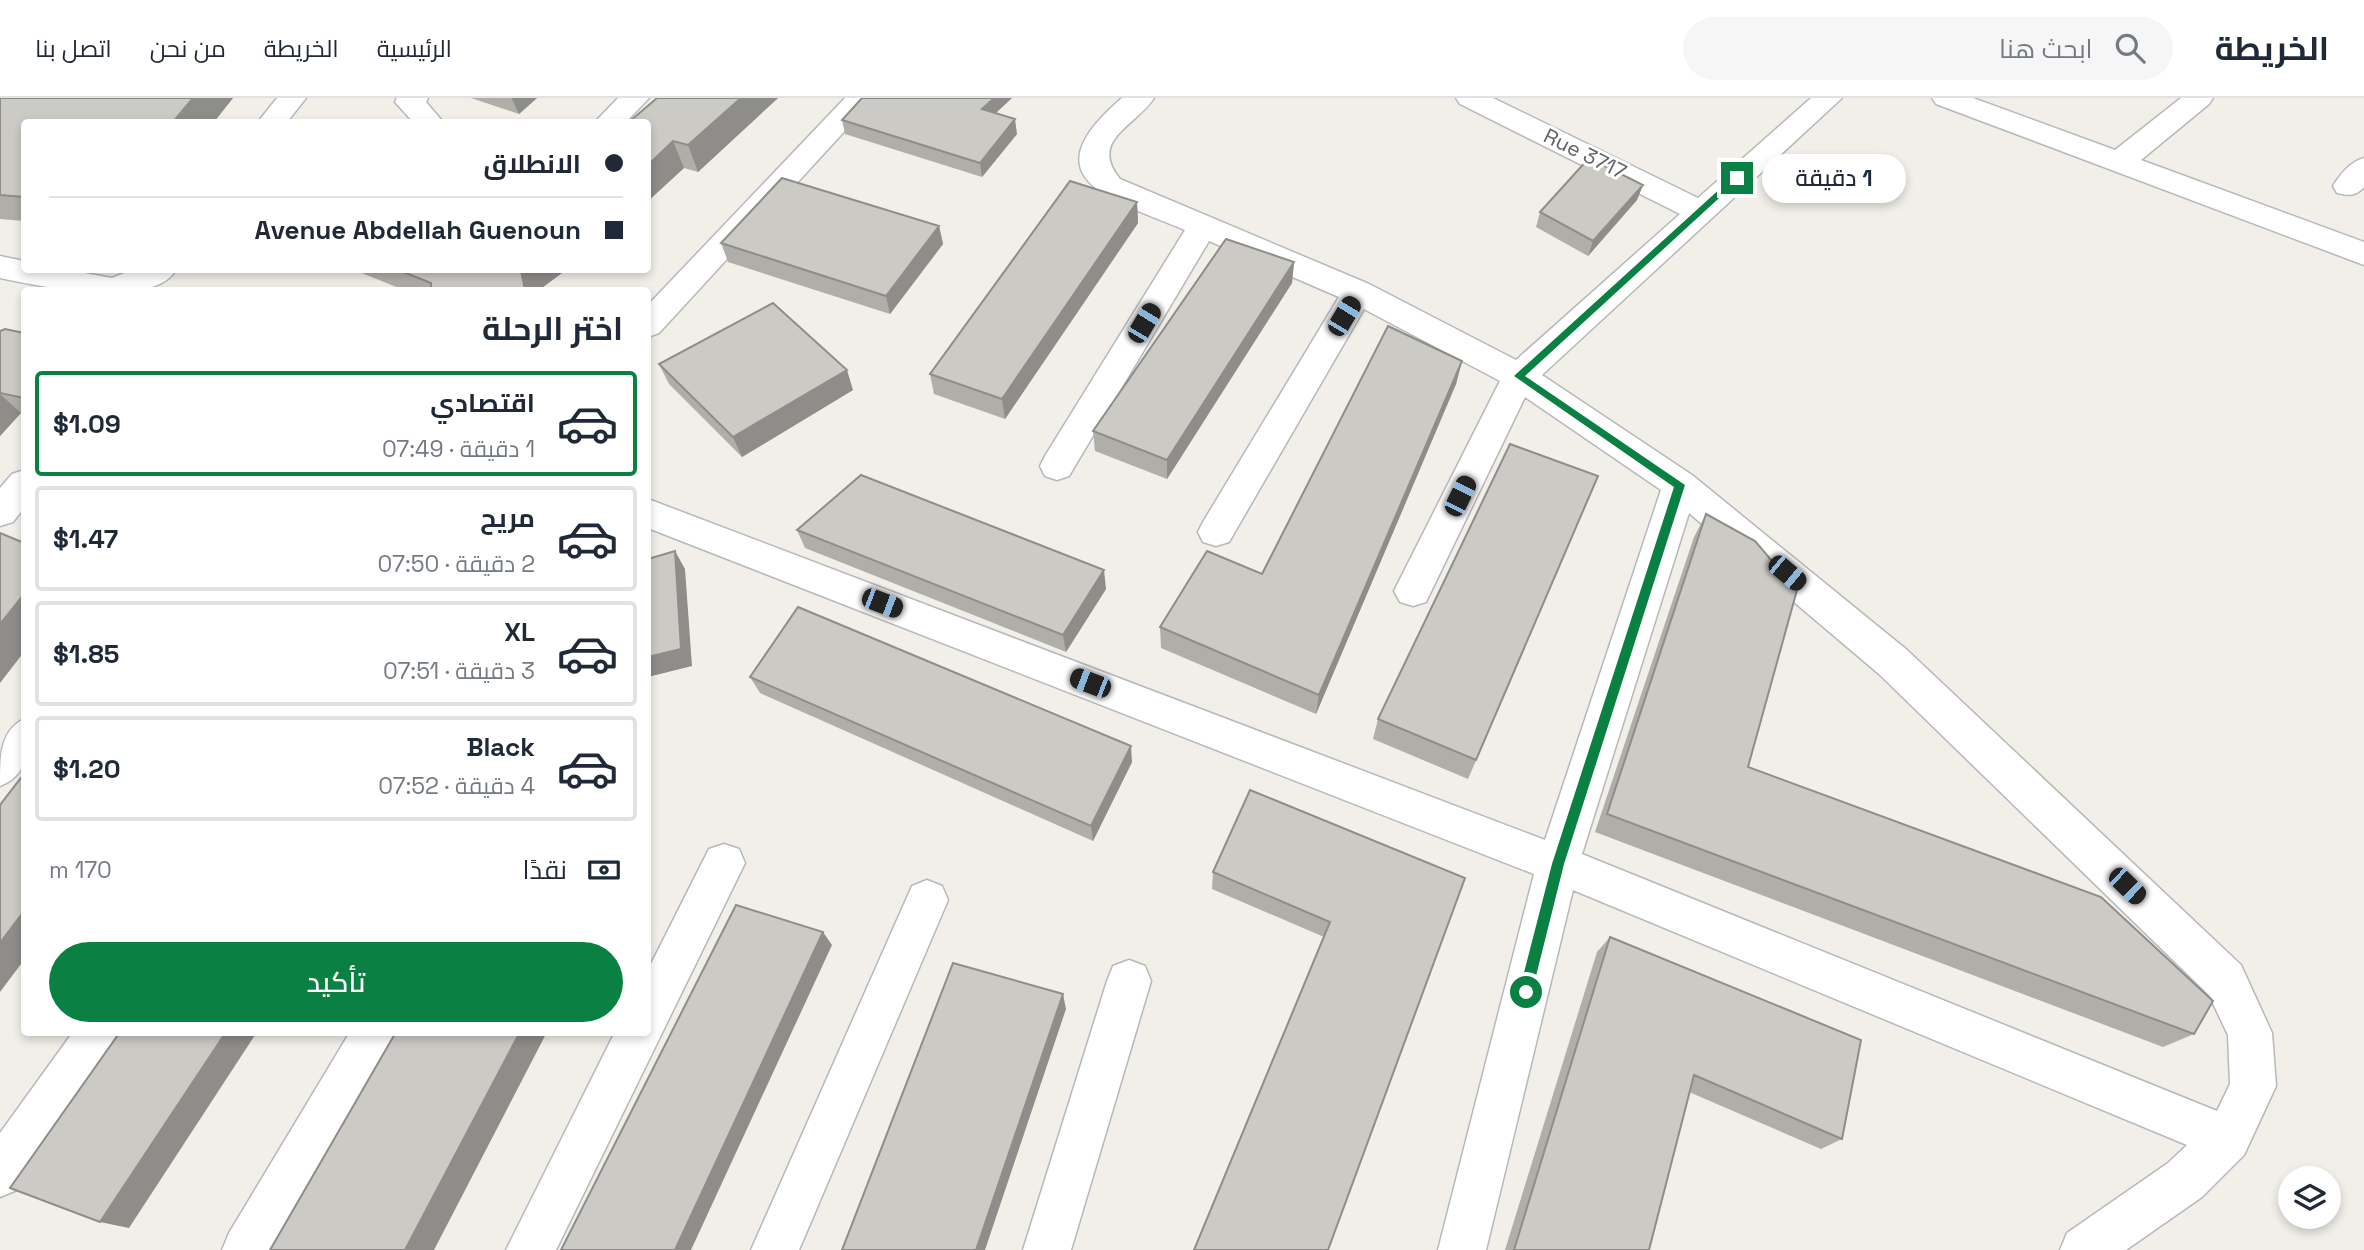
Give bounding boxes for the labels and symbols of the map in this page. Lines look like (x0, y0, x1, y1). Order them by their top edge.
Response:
street label: Rue 3717 (1539, 122, 1631, 185)
callout: 1 دقيقة (1762, 154, 1905, 202)
route end (1721, 162, 1753, 194)
car (1325, 293, 1364, 339)
car (1125, 300, 1164, 346)
car (1442, 473, 1479, 519)
car (1765, 551, 1810, 595)
car (859, 586, 906, 620)
car (1067, 666, 1114, 700)
car (2105, 864, 2150, 908)
route start (1510, 976, 1542, 1008)

